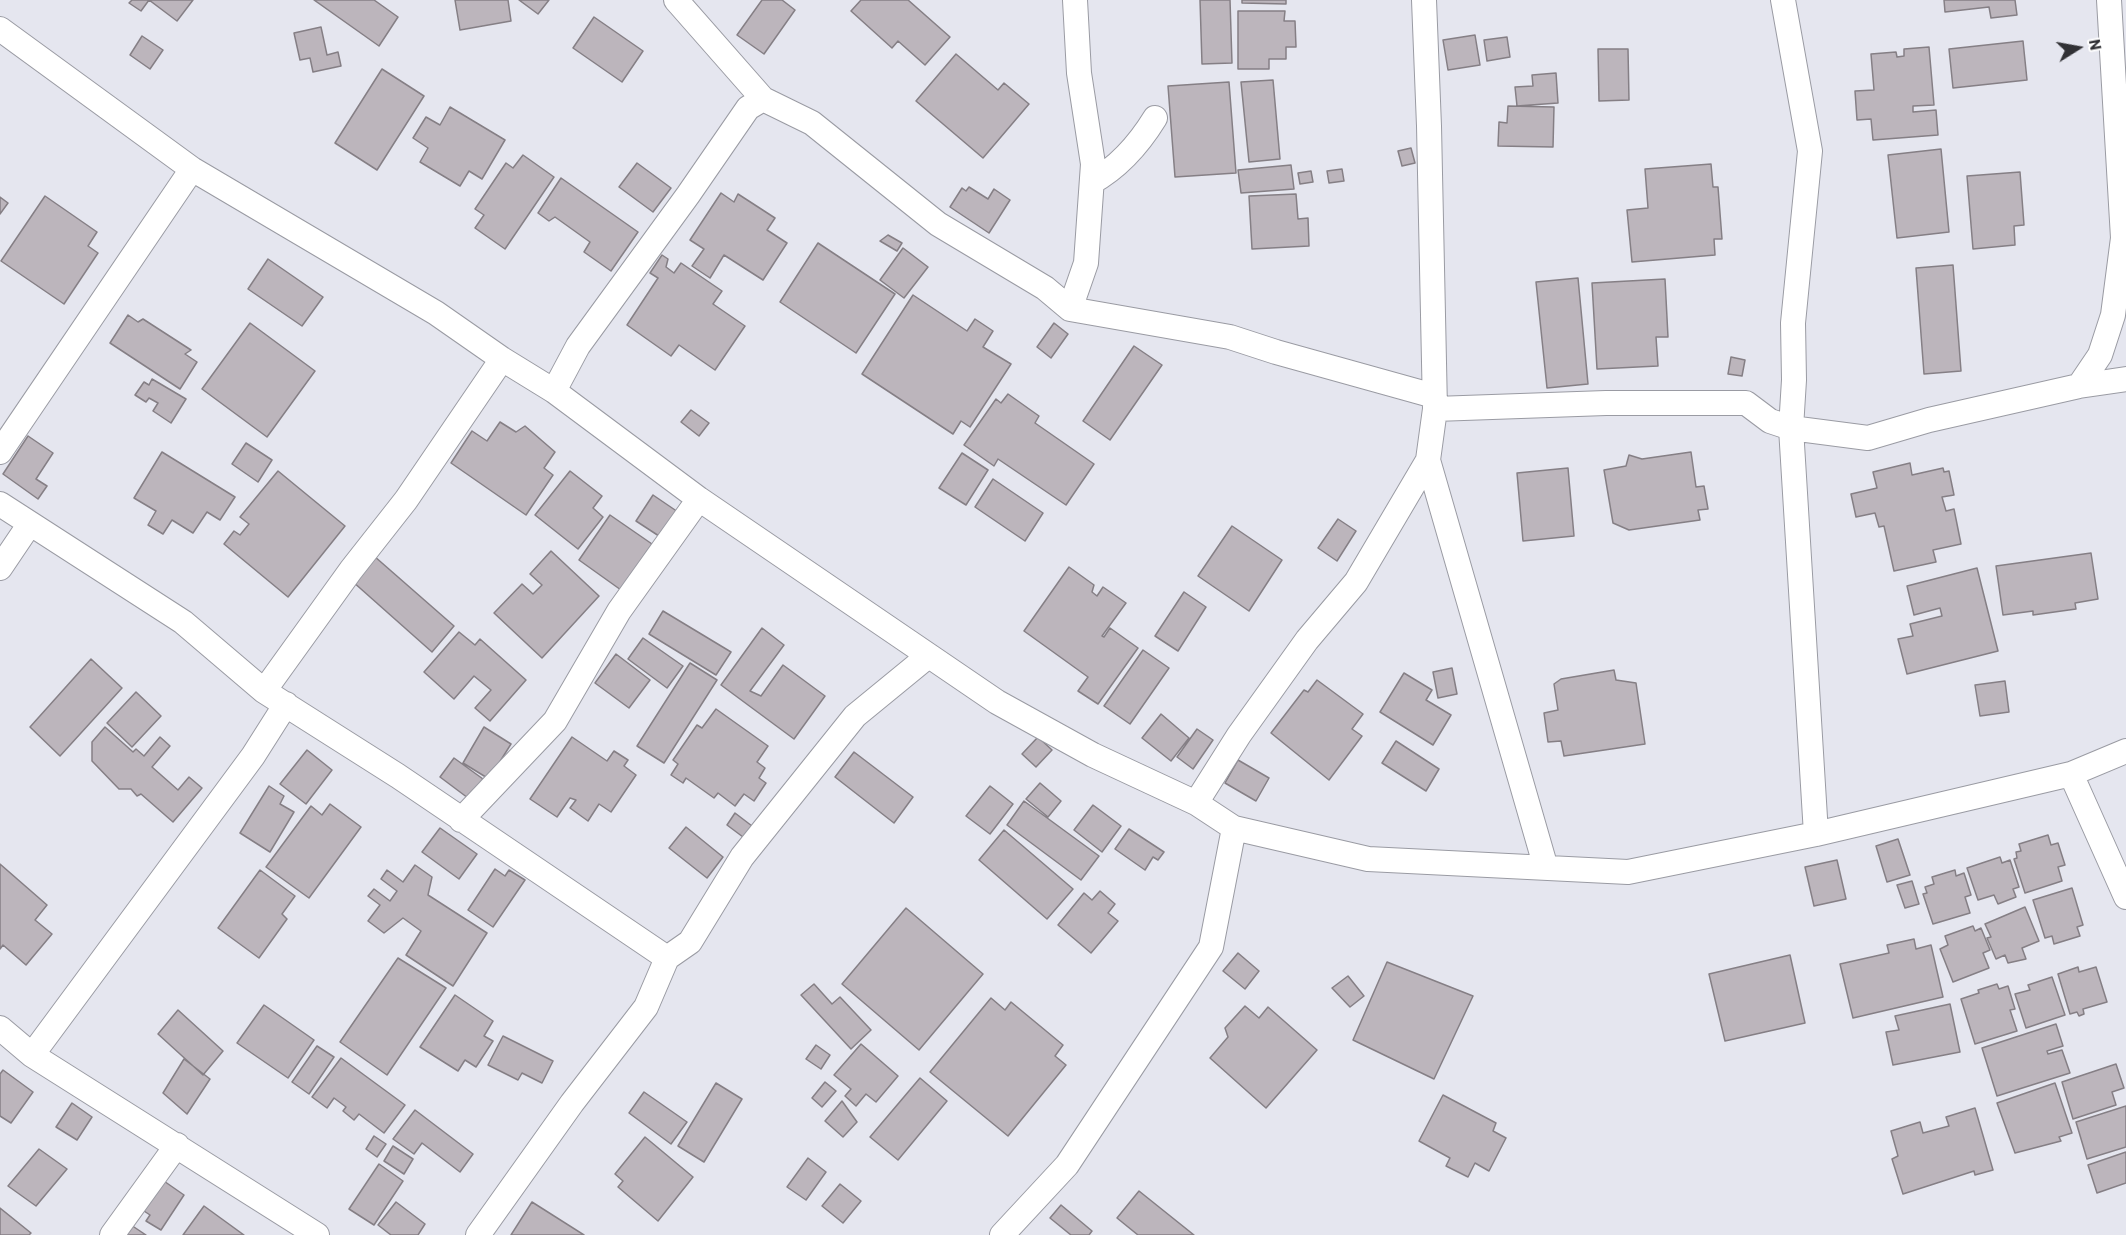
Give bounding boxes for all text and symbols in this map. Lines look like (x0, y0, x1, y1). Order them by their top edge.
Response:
north arrow (2048, 18, 2108, 78)
text: N (2086, 37, 2106, 51)

